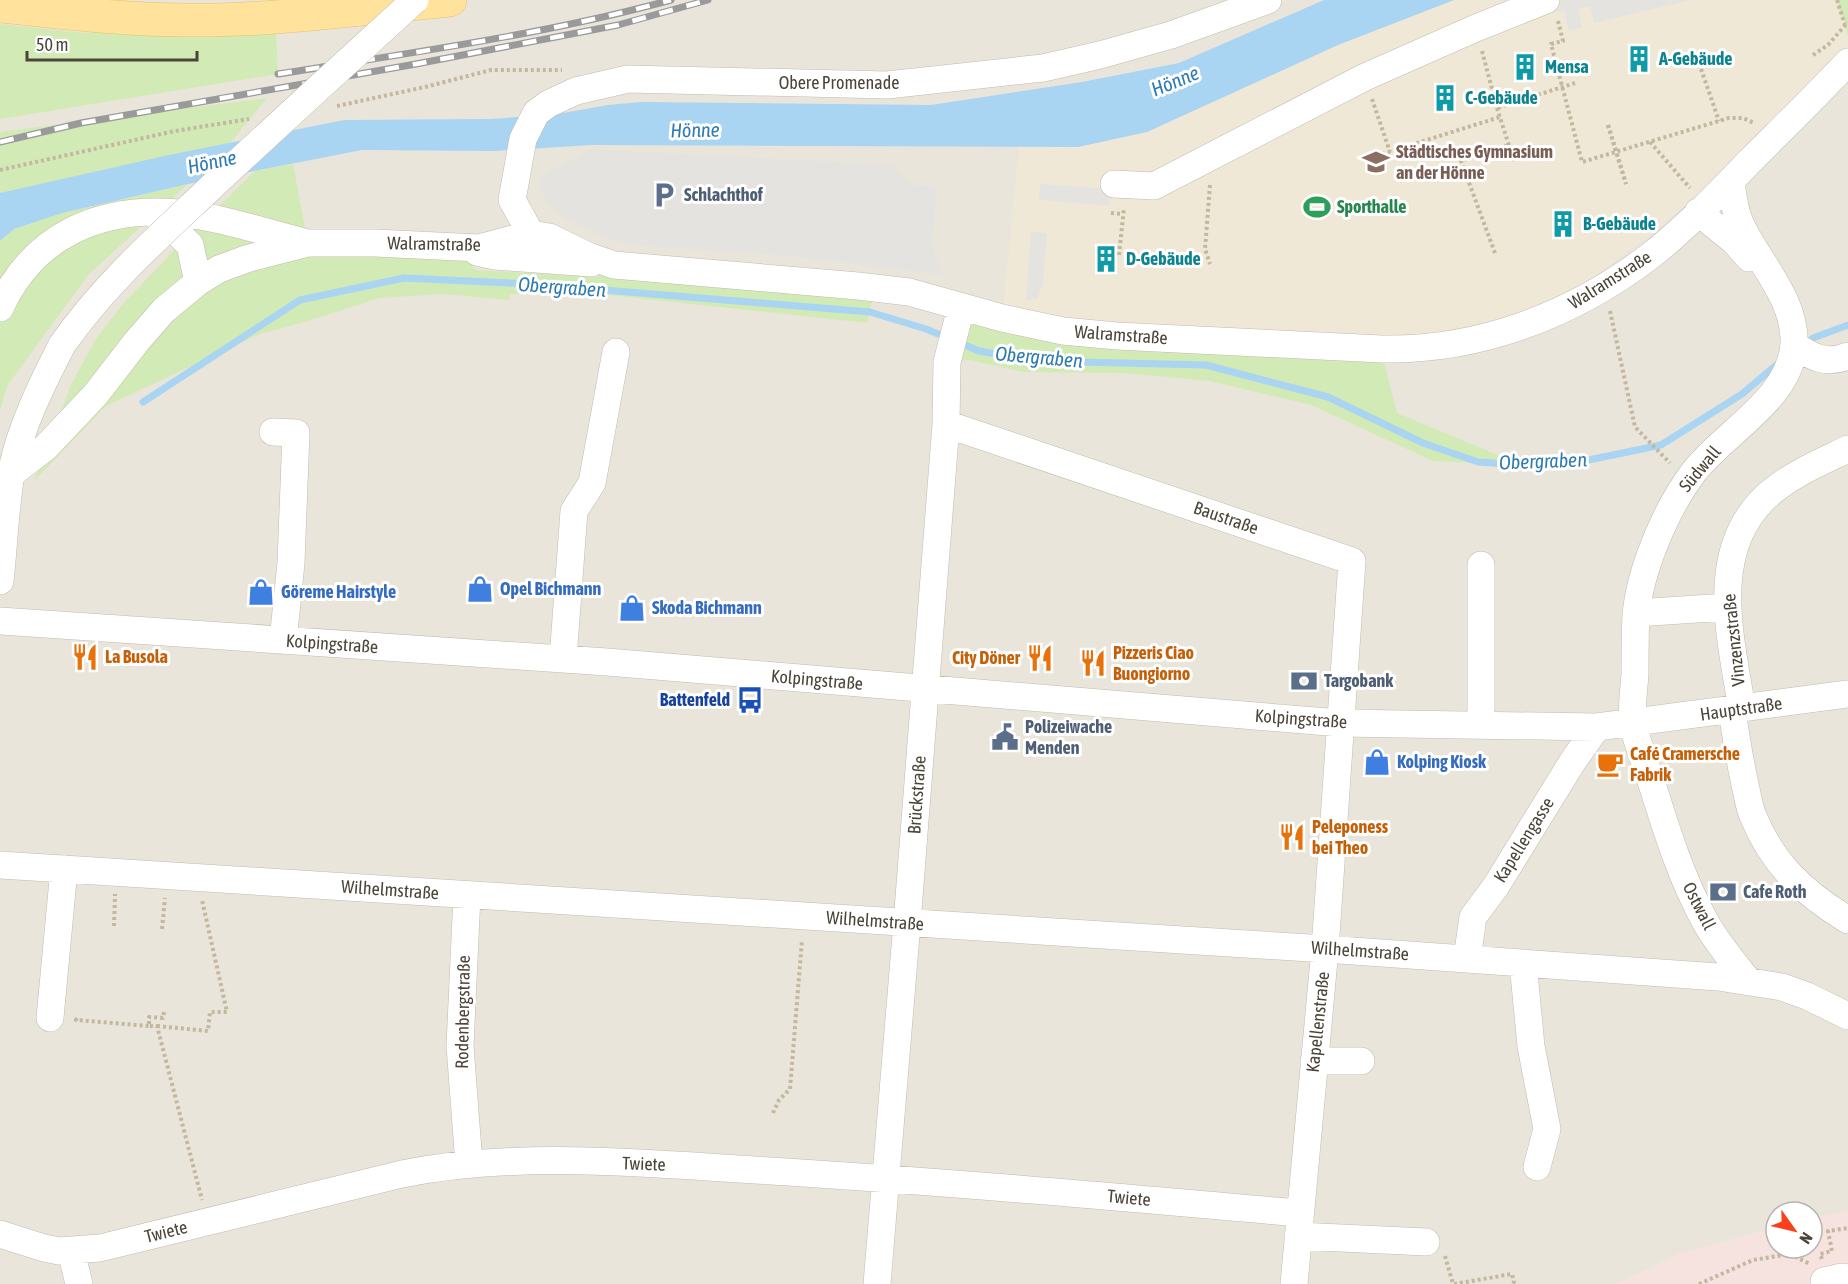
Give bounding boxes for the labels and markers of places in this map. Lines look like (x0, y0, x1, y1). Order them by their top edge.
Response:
building icon: A-Gebäude (1624, 44, 1654, 74)
place label: A-Gebäude (1658, 48, 1732, 69)
building icon: Mensa (1510, 52, 1540, 82)
place label: Mensa (1545, 56, 1589, 77)
building icon: C-Gebäude (1430, 83, 1460, 113)
place label: C-Gebäude (1465, 87, 1538, 108)
place label: Städtisches Gymnasium an der Hönne (1396, 141, 1553, 183)
school or university icon: Städtisches Gymnasium an der Hönne (1361, 147, 1391, 177)
parking icon: Schlachthof (649, 180, 679, 210)
place label: Schlachthof (684, 184, 764, 205)
sports icon: Sporthalle (1302, 192, 1332, 222)
place label: Sporthalle (1337, 196, 1407, 217)
building icon: B-Gebäude (1548, 209, 1578, 239)
place label: B-Gebäude (1583, 213, 1656, 234)
building icon: D-Gebäude (1091, 244, 1121, 274)
place label: D-Gebäude (1126, 248, 1201, 269)
shop icon: Opel Bichmann (465, 574, 495, 604)
shop icon: Göreme Hairstyle (246, 577, 276, 607)
place label: Opel Bichmann (500, 578, 602, 599)
place label: Göreme Hairstyle (281, 581, 396, 602)
shop icon: Skoda Bichmann (617, 593, 647, 623)
place label: Skoda Bichmann (652, 597, 762, 618)
restaurant icon: La Busola (70, 642, 100, 672)
place label: Pizzeris Ciao Buongiorno (1113, 642, 1194, 684)
restaurant icon: City Döner (1025, 643, 1055, 673)
place label: La Busola (105, 646, 168, 667)
place label: City Döner (952, 647, 1021, 668)
restaurant icon: Pizzeris Ciao Buongiorno (1078, 648, 1108, 678)
bank icon: Targobank (1289, 666, 1319, 696)
place label: Targobank (1324, 670, 1394, 691)
bus stop icon: Battenfeld (735, 685, 765, 715)
place label: Battenfeld (660, 689, 730, 710)
place label: Polizeiwache Menden (1025, 716, 1112, 758)
public building icon: Polizeiwache Menden (990, 722, 1020, 752)
place label: Café Cramersche Fabrik (1630, 743, 1740, 785)
shop icon: Kolping Kiosk (1362, 747, 1392, 777)
cafe icon: Café Cramersche Fabrik (1595, 749, 1625, 779)
place label: Kolping Kiosk (1397, 751, 1487, 772)
place label: Peleponess bei Theo (1312, 816, 1389, 858)
restaurant icon: Peleponess bei Theo (1277, 822, 1307, 852)
bank icon: Cafe Roth (1708, 877, 1738, 907)
place label: Cafe Roth (1743, 881, 1807, 902)

